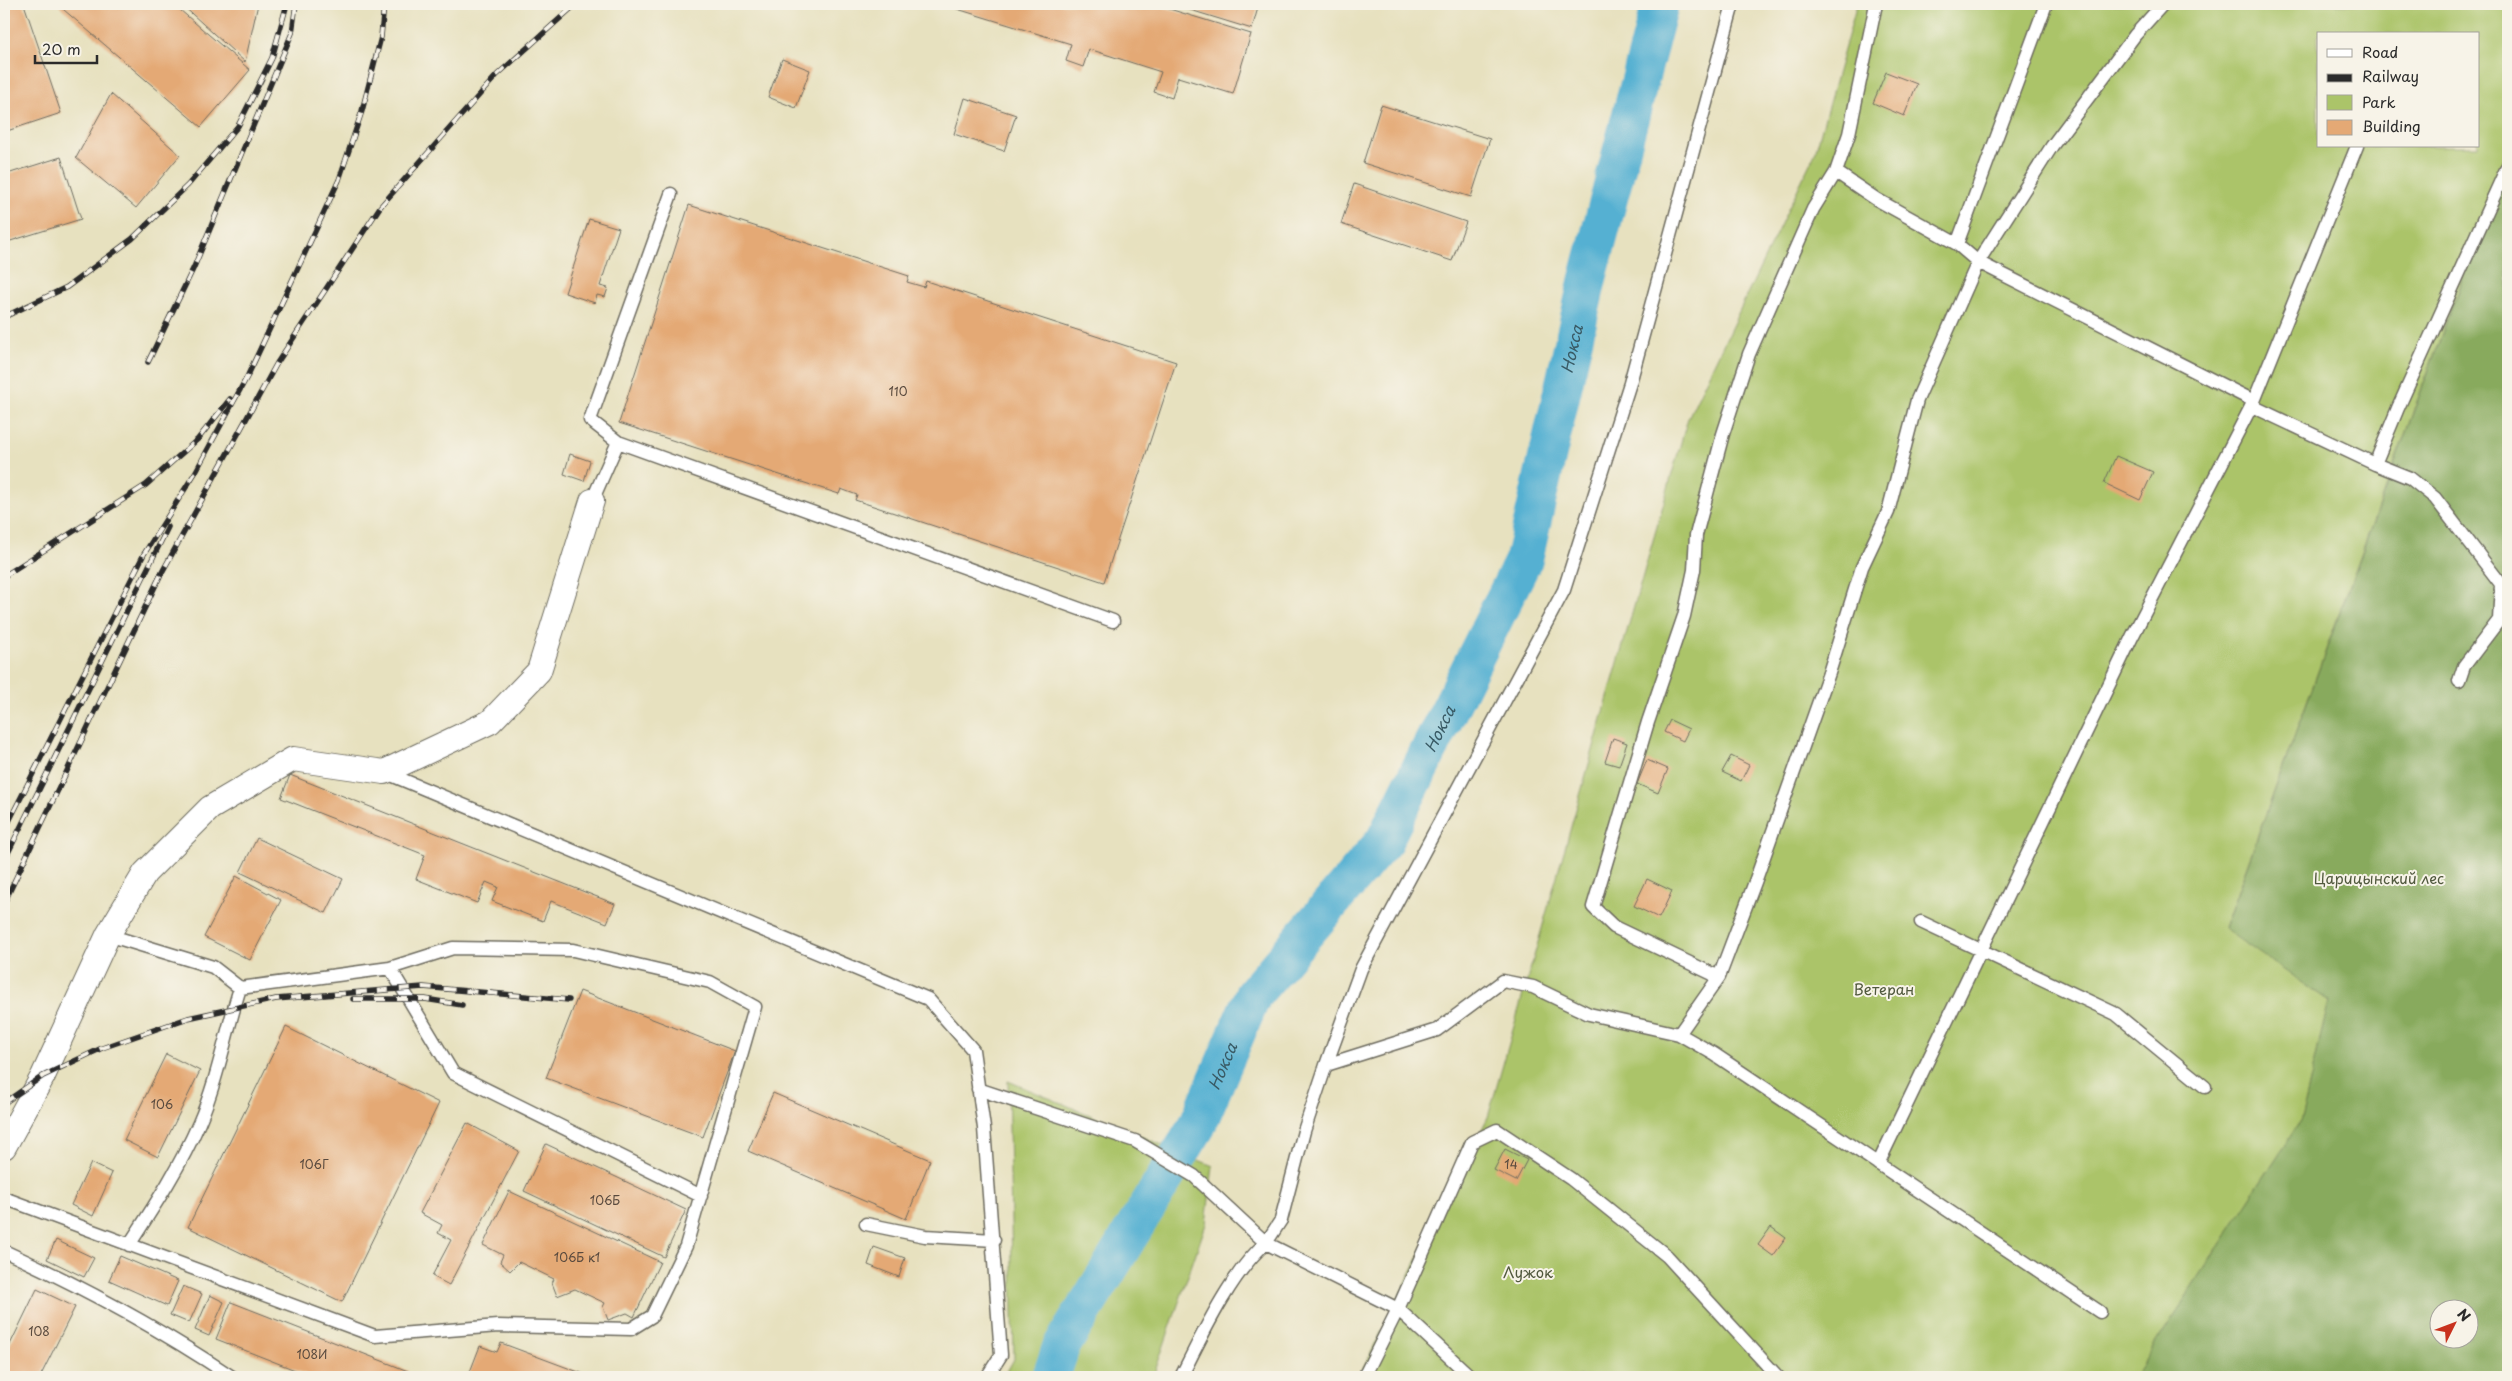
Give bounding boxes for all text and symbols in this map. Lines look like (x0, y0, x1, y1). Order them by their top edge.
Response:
scale bar (35, 32, 98, 64)
legend (2317, 32, 2480, 148)
text: 20 m (42, 37, 81, 60)
text: Road (2362, 40, 2398, 63)
text: Railway (2362, 64, 2419, 87)
text: Park (2362, 90, 2396, 113)
text: Building (2362, 114, 2421, 137)
water label: Нокса (1554, 321, 1588, 375)
house number: 110 (889, 382, 908, 400)
water label: Нокса (1417, 700, 1461, 756)
park label: Царицынский лес (2314, 866, 2444, 889)
park label: Ветеран (1854, 977, 1914, 1000)
water label: Нокса (1201, 1038, 1243, 1093)
house number: 106 (151, 1095, 173, 1113)
house number: 106Г (299, 1155, 329, 1173)
house number: 14 (1504, 1155, 1518, 1173)
house number: 106Б (590, 1191, 620, 1209)
house number: 106Б к1 (554, 1248, 600, 1266)
park label: Лужок (1503, 1260, 1553, 1283)
north arrow (2430, 1298, 2480, 1348)
text: N (2453, 1304, 2476, 1326)
house number: 108 (28, 1322, 50, 1340)
house number: 108И (296, 1345, 328, 1363)

